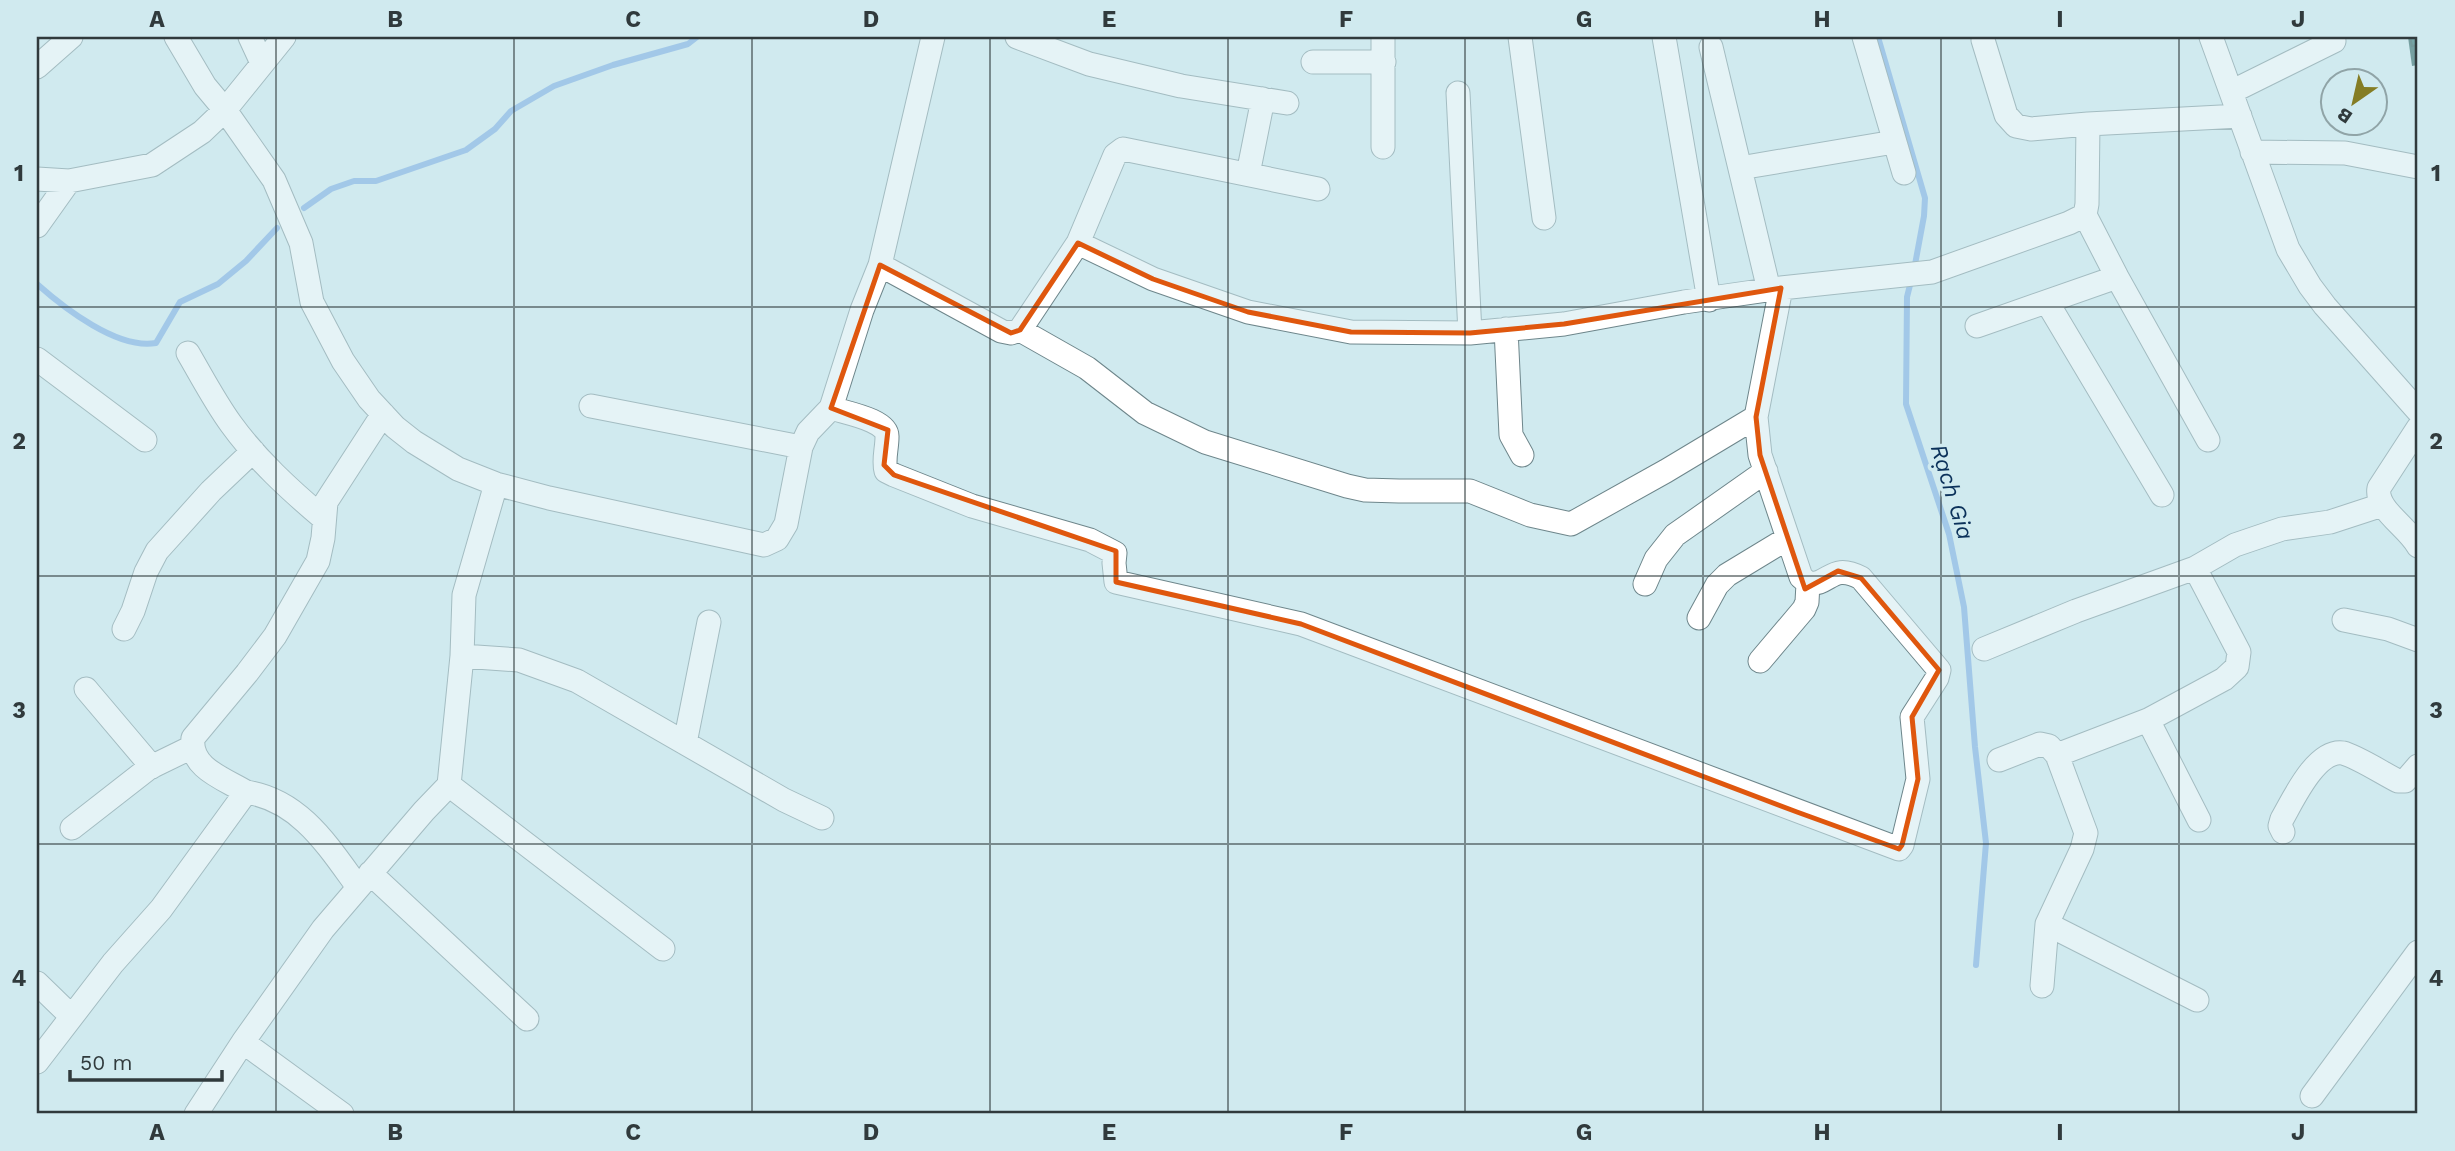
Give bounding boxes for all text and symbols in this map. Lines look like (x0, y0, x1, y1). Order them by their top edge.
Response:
text: A (149, 6, 165, 33)
text: B (387, 6, 403, 33)
text: C (625, 6, 641, 33)
text: D (863, 6, 879, 33)
text: E (1102, 6, 1116, 33)
text: F (1339, 6, 1353, 33)
text: G (1576, 6, 1592, 33)
text: H (1813, 6, 1831, 33)
text: I (2056, 6, 2064, 33)
text: J (2291, 6, 2305, 33)
north arrow (2318, 66, 2388, 136)
text: B (2333, 103, 2357, 129)
text: 1 (14, 160, 24, 187)
text: 1 (2431, 160, 2441, 187)
text: 2 (12, 428, 26, 455)
text: 2 (2429, 428, 2443, 455)
water label: Rạch Gia (1925, 441, 1979, 543)
text: 3 (12, 697, 26, 724)
text: 3 (2429, 697, 2443, 724)
text: 4 (12, 965, 27, 992)
text: 4 (2429, 965, 2444, 992)
scale bar (70, 1039, 222, 1083)
text: 50 m (80, 1050, 132, 1075)
text: A (149, 1119, 165, 1146)
text: B (387, 1119, 403, 1146)
text: C (625, 1119, 641, 1146)
text: D (863, 1119, 879, 1146)
text: E (1102, 1119, 1116, 1146)
text: F (1339, 1119, 1353, 1146)
text: G (1576, 1119, 1592, 1146)
text: H (1813, 1119, 1831, 1146)
text: I (2056, 1119, 2064, 1146)
text: J (2291, 1119, 2305, 1146)

